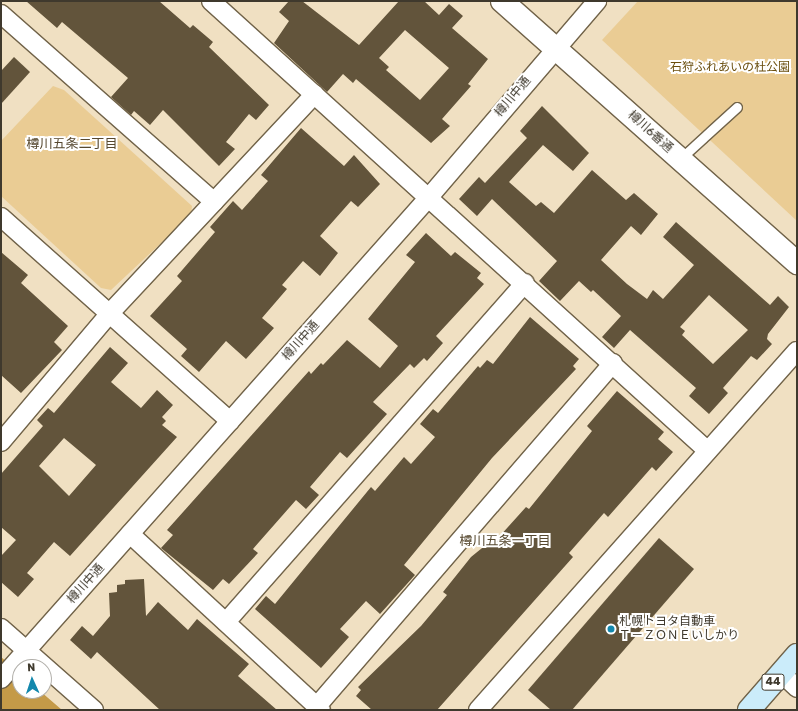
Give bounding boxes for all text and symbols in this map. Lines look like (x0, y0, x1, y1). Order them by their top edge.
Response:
park label: 石狩ふれあいの杜公園 (670, 61, 790, 75)
street label: 樽川中通 (492, 74, 534, 120)
street label: 樽川6番通 (625, 108, 675, 156)
district label: 樽川五条二丁目 (27, 136, 117, 152)
street label: 樽川中通 (280, 318, 322, 364)
district label: 樽川五条一丁目 (460, 533, 550, 549)
street label: 樽川中通 (65, 561, 107, 607)
place label: 札幌トヨタ自動車 Ｔ－ＺＯＮＥいしかり (619, 615, 739, 643)
marker: 札幌トヨタ自動車 Ｔ－ＺＯＮＥいしかり (606, 624, 616, 634)
north arrow (12, 659, 52, 699)
text: N (27, 661, 36, 674)
road number: 44 (761, 673, 785, 691)

